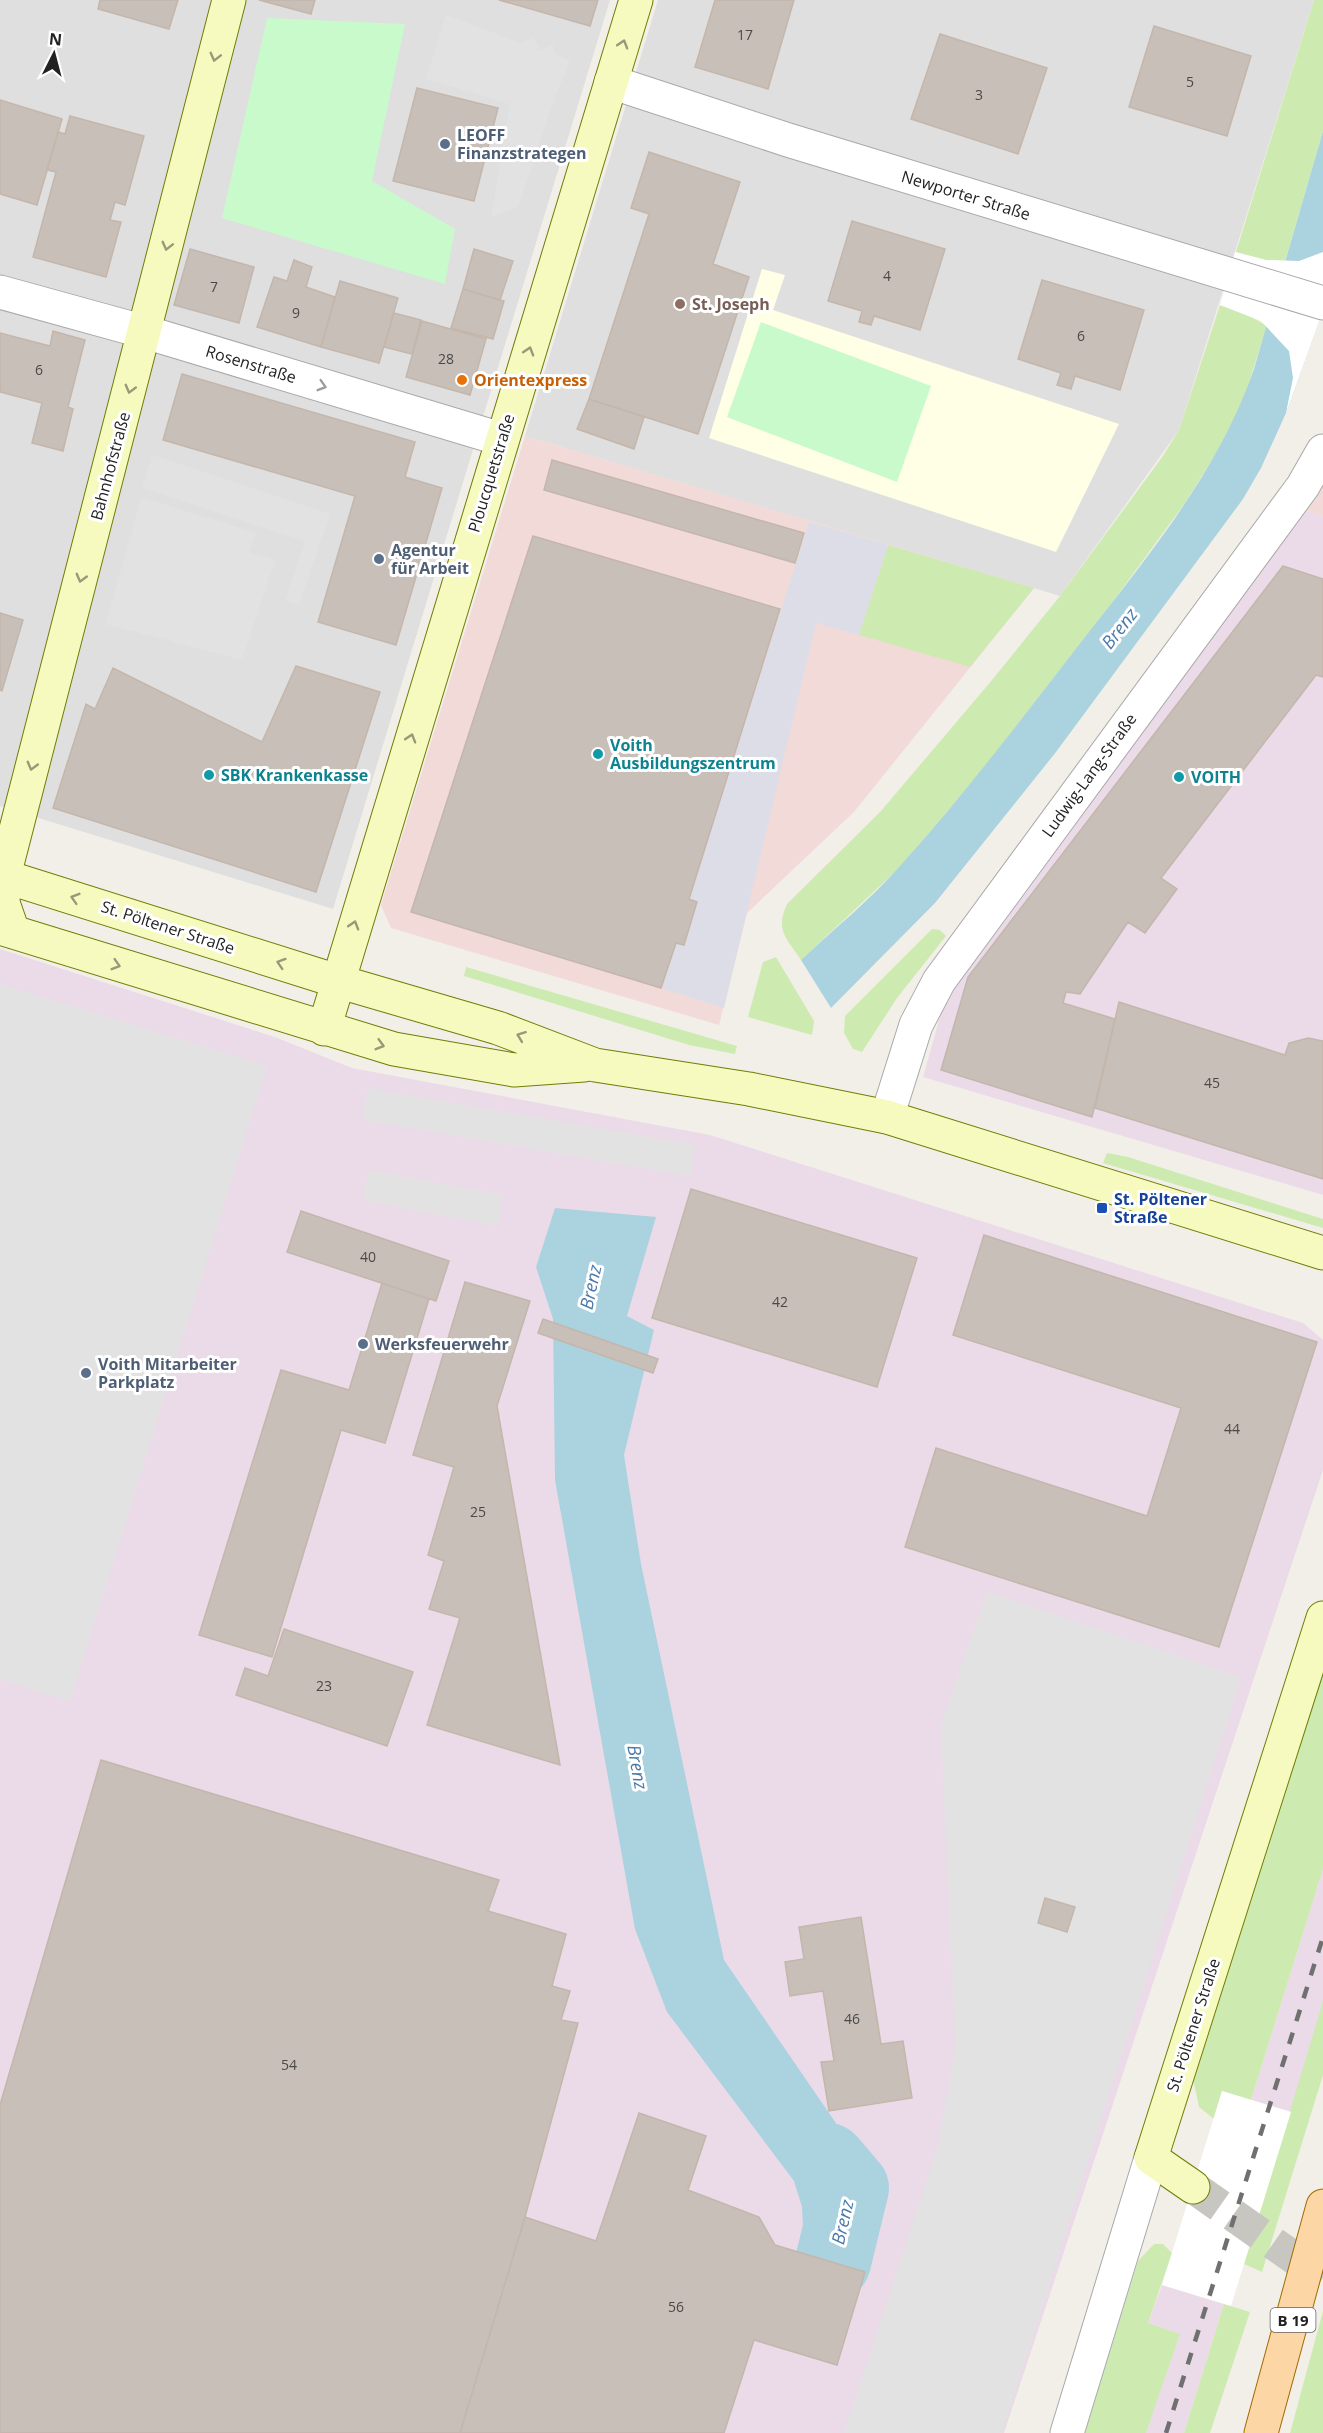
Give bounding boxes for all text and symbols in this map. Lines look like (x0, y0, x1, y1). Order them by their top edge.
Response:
north arrow (24, 24, 84, 84)
house number: 17 (737, 25, 753, 44)
text: N (48, 27, 63, 51)
one-way arrow (616, 39, 628, 50)
one-way arrow (210, 52, 223, 62)
house number: 5 (1186, 72, 1194, 91)
house number: 3 (975, 85, 983, 104)
place label: LEOFF Finanzstrategen (457, 124, 586, 164)
marker: LEOFF Finanzstrategen (438, 137, 452, 151)
street label: Newporter Straße (899, 165, 1033, 225)
one-way arrow (162, 241, 175, 251)
house number: 4 (883, 266, 891, 285)
house number: 7 (210, 277, 218, 296)
place label: St. Joseph (692, 293, 770, 315)
marker: St. Joseph (673, 297, 687, 311)
house number: 9 (292, 303, 300, 322)
house number: 6 (1077, 326, 1085, 345)
street label: Rosenstraße (203, 340, 299, 388)
one-way arrow (522, 346, 534, 357)
house number: 28 (438, 349, 454, 368)
house number: 6 (35, 360, 43, 379)
place label: Orientexpress (474, 369, 587, 391)
marker: Orientexpress (455, 373, 469, 387)
one-way arrow (316, 379, 327, 391)
one-way arrow (125, 384, 138, 394)
street label: Bahnhofstraße (85, 409, 135, 523)
street label: Ploucquetstraße (463, 411, 519, 535)
place label: Agentur für Arbeit (391, 539, 469, 579)
marker: Agentur für Arbeit (372, 552, 386, 566)
one-way arrow (76, 573, 89, 583)
water label: Brenz (1096, 603, 1142, 653)
street label: Ludwig-Lang-Straße (1037, 709, 1141, 841)
one-way arrow (404, 733, 416, 744)
place label: Voith Ausbildungszentrum (610, 734, 776, 774)
marker: Voith Ausbildungszentrum (591, 747, 605, 761)
one-way arrow (27, 761, 40, 771)
place label: SBK Krankenkasse (221, 764, 368, 786)
place label: VOITH (1191, 766, 1241, 788)
marker: SBK Krankenkasse (202, 768, 216, 782)
marker: VOITH (1172, 770, 1186, 784)
one-way arrow (70, 893, 81, 905)
street label: St. Pöltener Straße (98, 895, 238, 959)
one-way arrow (347, 920, 359, 931)
one-way arrow (110, 957, 121, 970)
one-way arrow (276, 958, 287, 970)
one-way arrow (516, 1031, 527, 1044)
one-way arrow (374, 1038, 385, 1050)
house number: 45 (1204, 1073, 1220, 1092)
place label: St. Pöltener Straße (1114, 1188, 1207, 1228)
marker: St. Pöltener Straße (1095, 1201, 1109, 1215)
house number: 40 (360, 1247, 376, 1266)
water label: Brenz (574, 1262, 606, 1312)
house number: 42 (772, 1292, 788, 1311)
place label: Werksfeuerwehr (375, 1333, 509, 1355)
marker: Werksfeuerwehr (356, 1337, 370, 1351)
place label: Voith Mitarbeiter Parkplatz (98, 1353, 237, 1393)
marker: Voith Mitarbeiter Parkplatz (79, 1366, 93, 1380)
house number: 44 (1224, 1419, 1240, 1438)
house number: 25 (470, 1502, 486, 1521)
house number: 23 (316, 1676, 332, 1695)
water label: Brenz (622, 1743, 654, 1791)
street label: St. Pöltener Straße (1161, 1955, 1225, 2095)
house number: 46 (844, 2009, 860, 2028)
house number: 54 (281, 2055, 297, 2074)
water label: Brenz (825, 2197, 859, 2247)
house number: 56 (668, 2297, 684, 2316)
road number: B 19 (1270, 2308, 1316, 2332)

